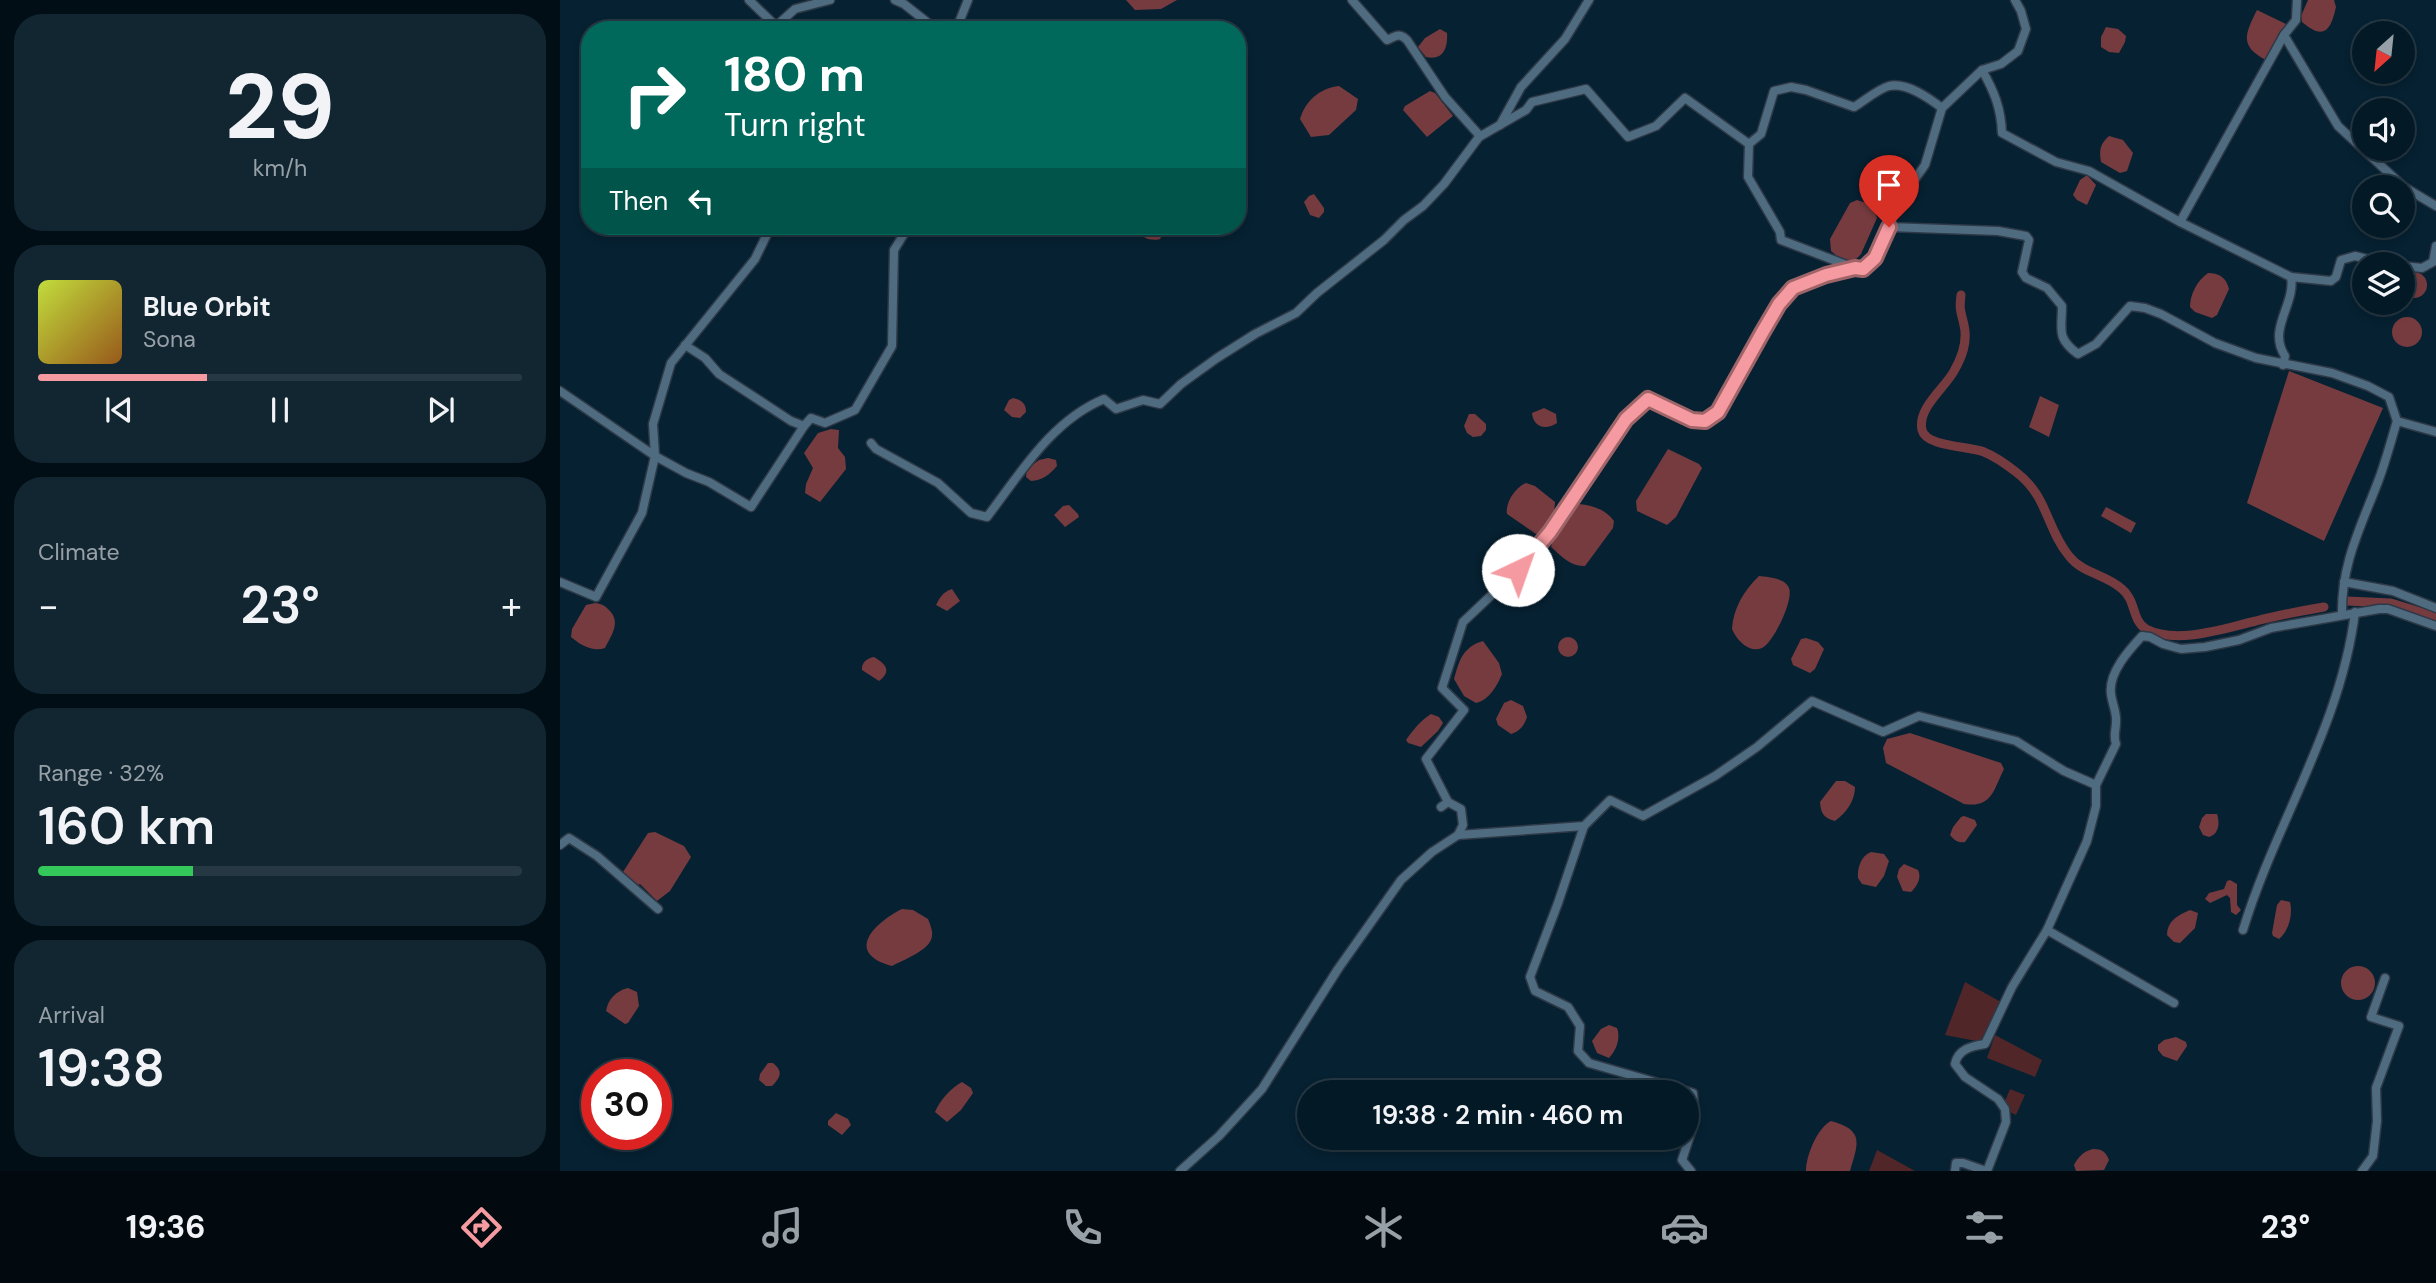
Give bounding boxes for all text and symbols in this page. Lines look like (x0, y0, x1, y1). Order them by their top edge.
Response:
north arrow (2352, 21, 2415, 84)
map controls (2352, 21, 2415, 315)
text: 180 m (724, 42, 865, 106)
text: 29 (225, 48, 335, 166)
icon: right (609, 49, 700, 140)
button: sound (2352, 98, 2415, 161)
text: Turn right (724, 104, 866, 146)
text: km/h (253, 153, 307, 183)
pin (1859, 155, 1919, 227)
icon: arrive (1870, 166, 1908, 204)
button: search (2352, 175, 2415, 238)
icon: left (682, 182, 720, 220)
text: Then (609, 184, 668, 218)
button: layers (2352, 252, 2415, 315)
text: Blue Orbit (143, 290, 271, 324)
text: Sona (143, 324, 196, 354)
icon: previous (100, 391, 138, 429)
icon: pause (261, 391, 299, 429)
icon: next (422, 391, 460, 429)
position arrow (1481, 533, 1555, 607)
text: Climate (38, 537, 120, 567)
text: 23° (240, 571, 320, 639)
text: − (38, 581, 59, 631)
text: + (501, 581, 522, 631)
text: Range · 32% (38, 758, 164, 788)
text: 160 km (38, 792, 215, 860)
text: Arrival (38, 1000, 105, 1030)
text: 19:38 (38, 1034, 165, 1102)
speed limit sign: 30 (581, 1059, 672, 1150)
text: 19:38 · 2 min · 460 m (1373, 1098, 1623, 1132)
icon: directions (457, 1203, 506, 1252)
icon: music (758, 1203, 807, 1252)
icon: phone (1058, 1203, 1107, 1252)
icon: climate (1359, 1203, 1408, 1252)
icon: car (1660, 1203, 1709, 1252)
icon: filters (1960, 1203, 2009, 1252)
text: 19:36 (126, 1206, 205, 1248)
text: 23° (2261, 1206, 2310, 1248)

